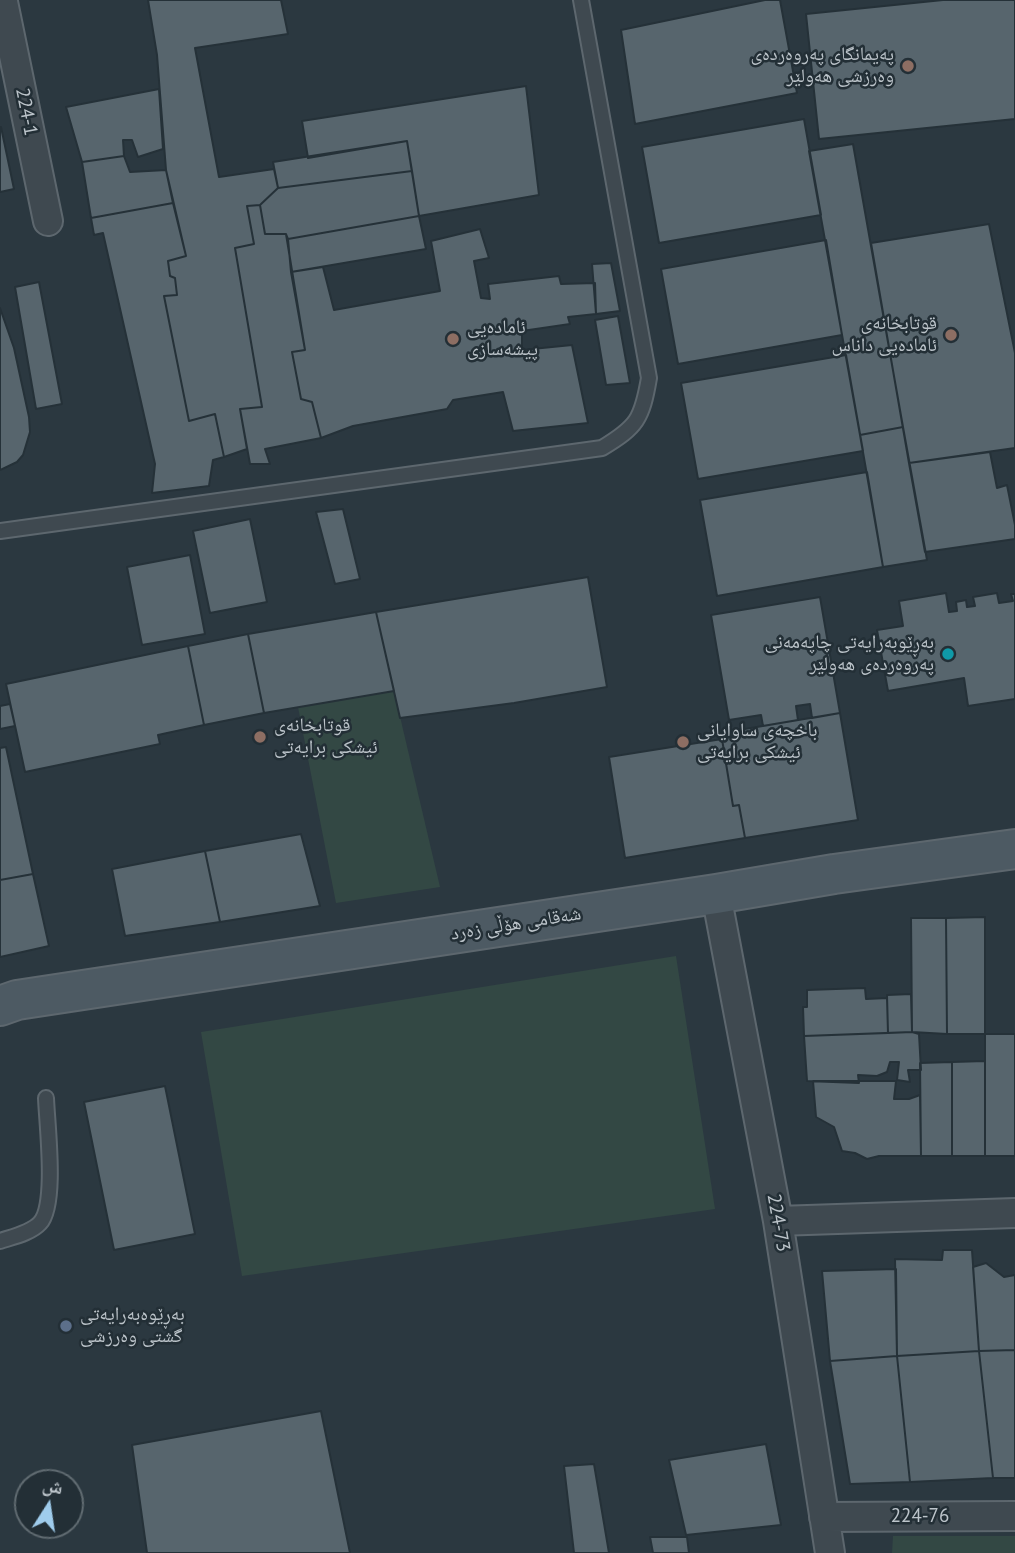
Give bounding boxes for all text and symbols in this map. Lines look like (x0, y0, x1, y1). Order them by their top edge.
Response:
place label: پەیمانگای پەروەردەی وەرزشی هەولێر (750, 44, 894, 88)
marker: پەیمانگای پەروەردەی وەرزشی هەولێر (900, 58, 916, 74)
street label: 224-1 (10, 86, 42, 138)
place label: قوتابخانەی ئامادەیی داناس (832, 313, 937, 357)
place label: ئامادەیی پیشەسازی (467, 317, 538, 361)
marker: قوتابخانەی ئامادەیی داناس (943, 327, 959, 343)
marker: ئامادەیی پیشەسازی (445, 331, 461, 347)
place label: بەڕێوبەرایەتی چاپەمەنی پەروەردەی هەولێر (765, 632, 934, 676)
marker: بەڕێوبەرایەتی چاپەمەنی پەروەردەی هەولێر (940, 646, 956, 662)
place label: قوتابخانەی ئیشکی برایەتی (274, 715, 378, 759)
place label: باخچەی ساوایانی ئیشکی برایەتی (697, 720, 817, 764)
marker: قوتابخانەی ئیشکی برایەتی (252, 729, 268, 745)
marker: باخچەی ساوایانی ئیشکی برایەتی (675, 734, 691, 750)
street label: شەقامی هۆڵی زەرد (449, 902, 583, 946)
street label: 224-73 (762, 1192, 794, 1254)
place label: بەڕێوەبەرایەتی گشتی وەرزشی (80, 1304, 185, 1348)
marker: بەڕێوەبەرایەتی گشتی وەرزشی (58, 1318, 74, 1334)
north arrow (14, 1469, 84, 1539)
text: ش (41, 1472, 65, 1499)
street label: 224-76 (891, 1506, 949, 1528)

